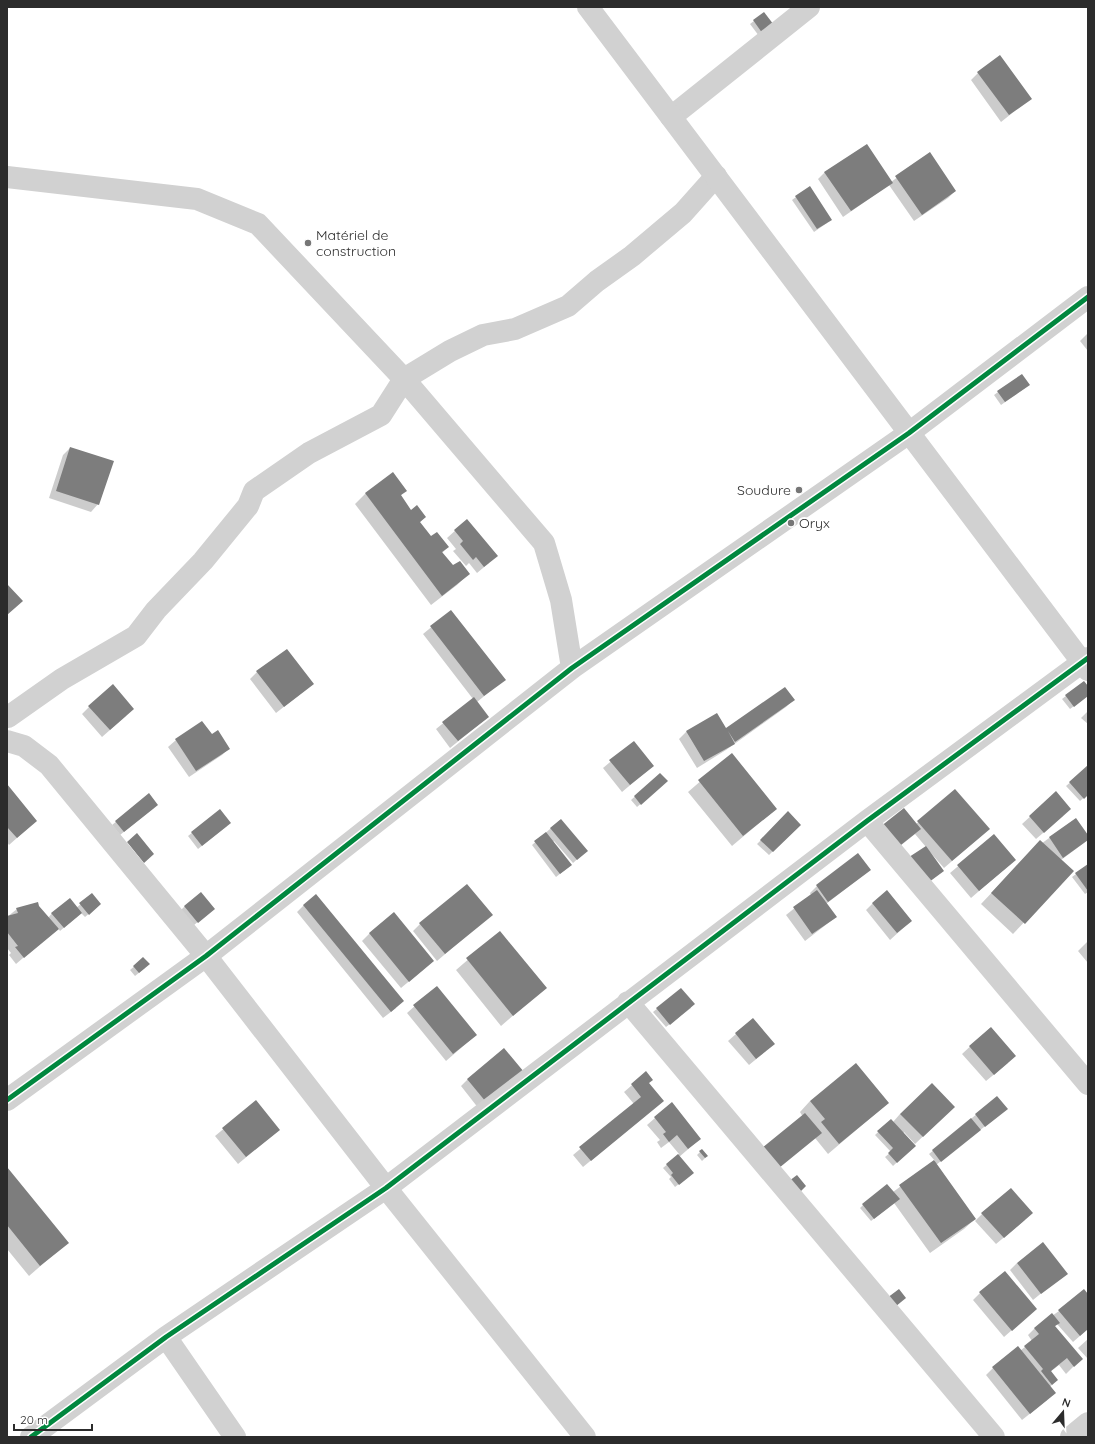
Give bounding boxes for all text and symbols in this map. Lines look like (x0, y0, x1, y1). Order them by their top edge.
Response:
place label: Matériel de construction (316, 226, 396, 260)
marker: Matériel de construction (303, 238, 313, 248)
place label: Soudure (737, 481, 791, 499)
marker: Soudure (794, 485, 804, 495)
place label: Oryx (799, 514, 830, 532)
marker: Oryx (786, 518, 796, 528)
north arrow (1043, 1392, 1083, 1432)
text: N (1060, 1395, 1072, 1410)
scale bar (14, 1406, 92, 1432)
text: 20 m (20, 1412, 48, 1427)

